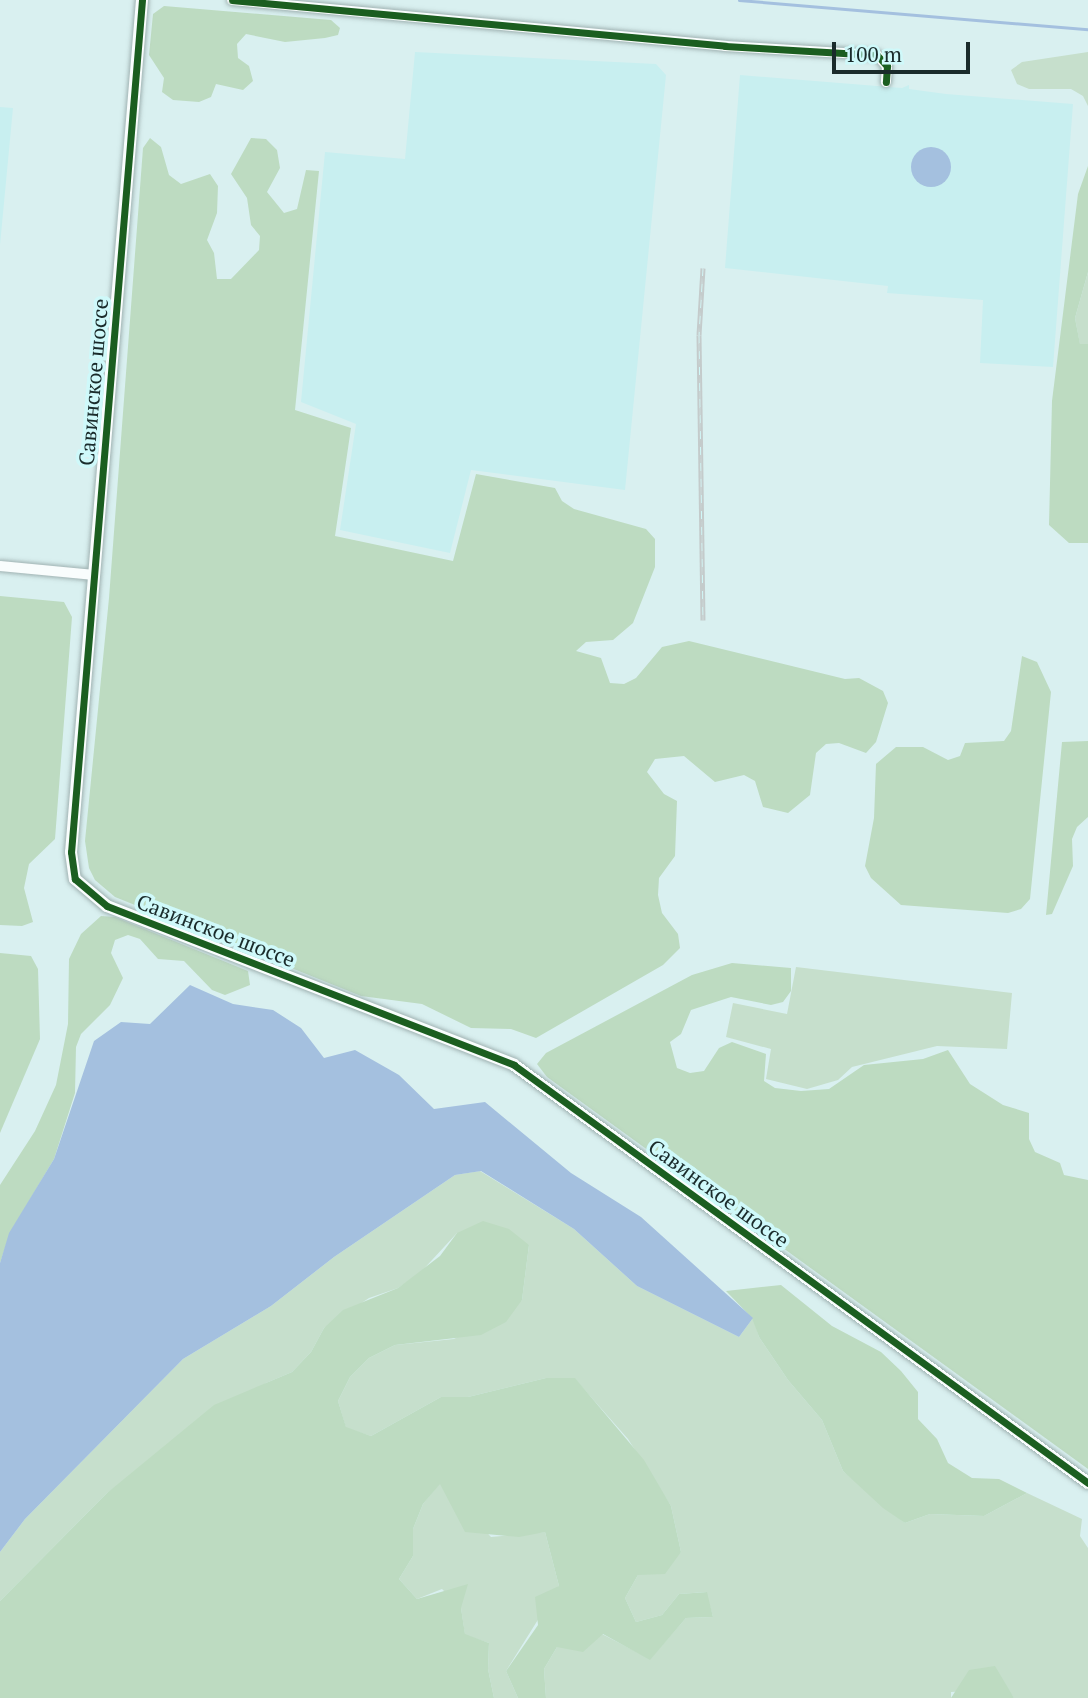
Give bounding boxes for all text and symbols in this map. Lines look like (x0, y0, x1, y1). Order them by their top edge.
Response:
scale bar (836, 28, 974, 72)
text: 100 m (845, 40, 902, 68)
street label: Савинское шоссе (73, 297, 113, 467)
street label: Савинское шоссе (133, 888, 299, 972)
street label: Савинское шоссе (644, 1134, 794, 1252)

